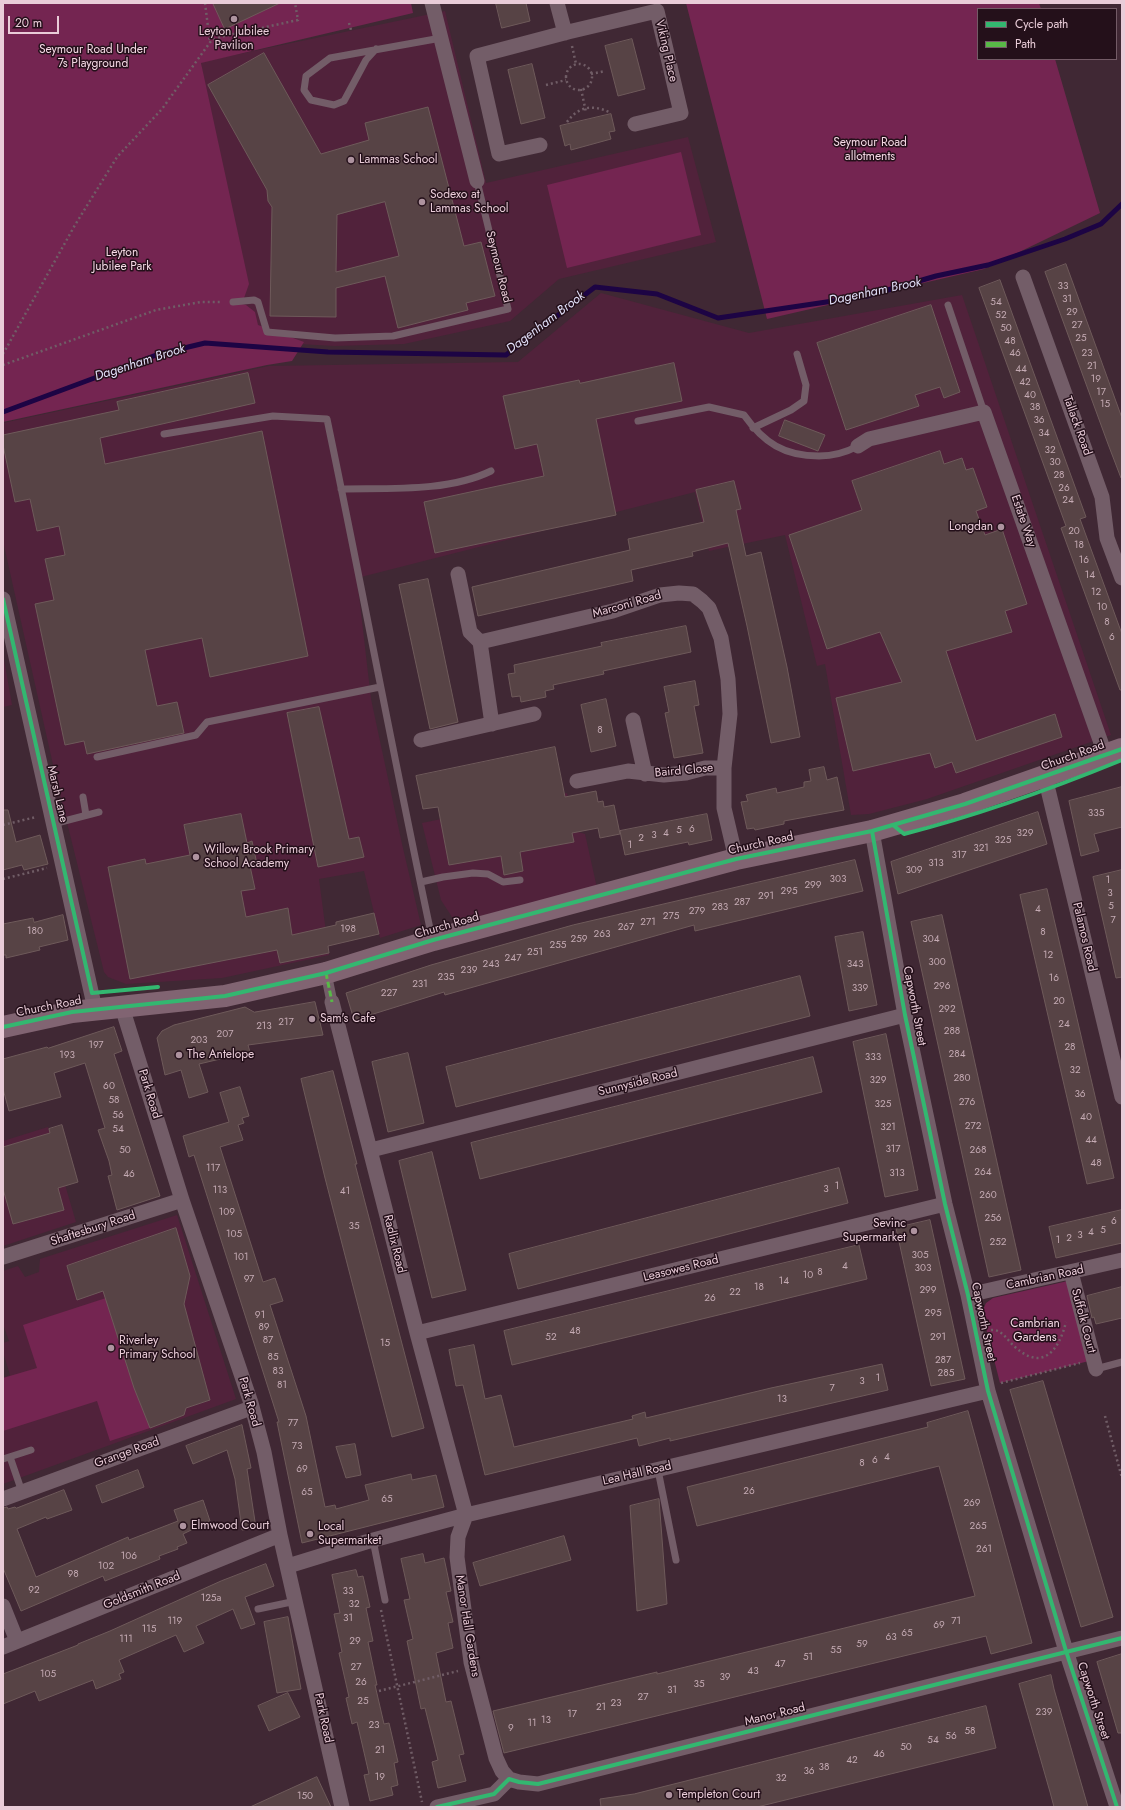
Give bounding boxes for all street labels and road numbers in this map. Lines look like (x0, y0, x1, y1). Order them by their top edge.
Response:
street label: Viking Place (652, 19, 680, 83)
street label: Seymour Road (482, 230, 514, 304)
street label: Tallack Road (1060, 394, 1094, 458)
street label: Estate Way (1007, 493, 1039, 549)
street label: Marconi Road (591, 588, 663, 622)
street label: Church Road (1039, 738, 1107, 774)
street label: Baird Close (654, 761, 714, 781)
street label: Marsh Lane (43, 764, 71, 824)
street label: Church Road (727, 830, 795, 858)
street label: Palamos Road (1069, 901, 1099, 973)
street label: Church Road (413, 910, 481, 942)
street label: Capworth Street (899, 965, 929, 1047)
street label: Church Road (15, 994, 83, 1020)
street label: Sunnyside Road (597, 1066, 679, 1100)
street label: Park Road (135, 1068, 163, 1120)
street label: Shaftesbury Road (49, 1209, 137, 1249)
street label: Radlix Road (380, 1213, 408, 1275)
street label: Leasowes Road (642, 1253, 720, 1285)
street label: Cambrian Road (1005, 1263, 1085, 1293)
street label: Capworth Street (968, 1281, 998, 1363)
street label: Suffolk Court (1068, 1287, 1098, 1355)
street label: Park Road (235, 1376, 263, 1428)
street label: Grange Road (93, 1435, 161, 1471)
street label: Lea Hall Road (601, 1459, 673, 1489)
street label: Goldsmith Road (102, 1569, 182, 1613)
street label: Manor Hall Gardens (452, 1574, 482, 1678)
street label: Capworth Street (1074, 1660, 1112, 1742)
street label: Park Road (311, 1692, 335, 1744)
street label: Manor Road (743, 1701, 807, 1729)

